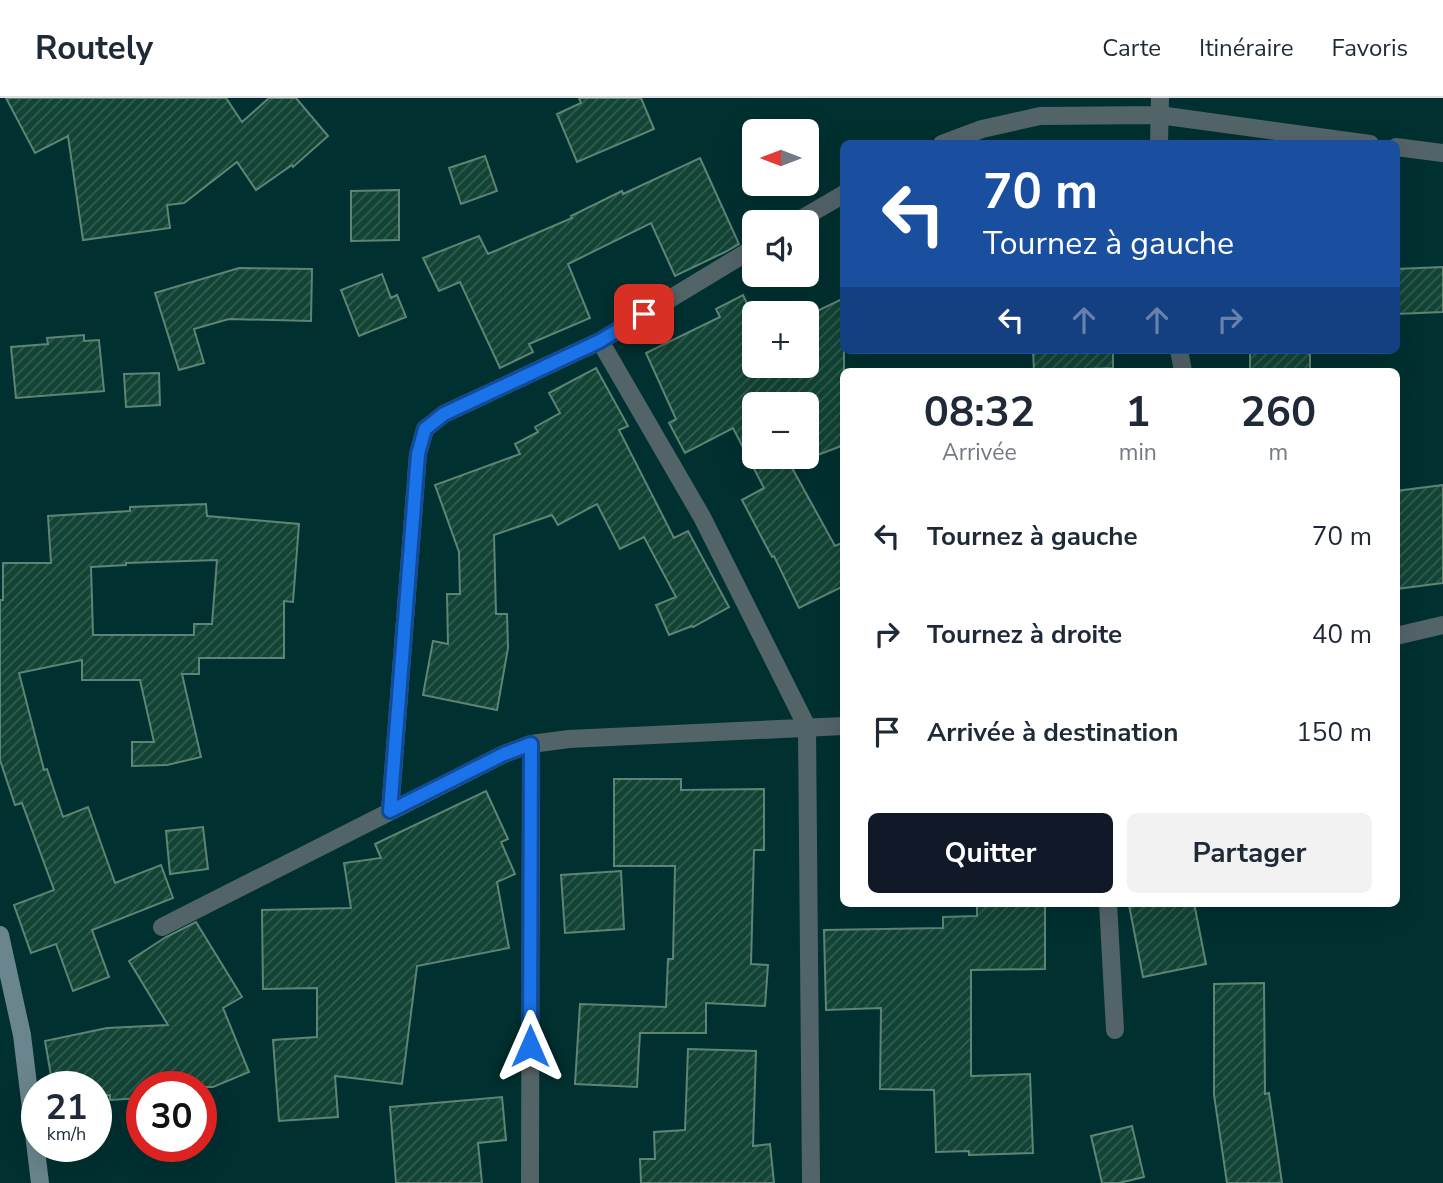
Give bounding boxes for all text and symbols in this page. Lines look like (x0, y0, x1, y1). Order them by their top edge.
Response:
text: Routely (35, 26, 153, 71)
text: Carte (1102, 32, 1161, 64)
text: Itinéraire (1199, 32, 1293, 64)
text: Favoris (1331, 32, 1408, 64)
north arrow (742, 119, 819, 196)
map controls (742, 119, 819, 469)
text: 70 m (983, 158, 1098, 225)
icon: left (868, 168, 959, 259)
button: sound (742, 210, 819, 287)
text: Tournez à gauche (983, 222, 1234, 265)
pin (614, 284, 674, 344)
icon: arrive (625, 295, 663, 333)
button: + (742, 301, 819, 378)
icon: left (992, 301, 1030, 339)
icon: ahead (1065, 301, 1103, 339)
icon: ahead (1138, 301, 1176, 339)
icon: right (1211, 301, 1249, 339)
text: 08:32 (924, 384, 1035, 441)
text: 1 (1125, 384, 1150, 441)
text: 260 (1241, 384, 1316, 441)
button: − (742, 392, 819, 469)
text: Arrivée (942, 437, 1017, 468)
text: min (1119, 437, 1157, 468)
text: m (1269, 437, 1288, 468)
icon: left (868, 517, 906, 555)
text: Tournez à gauche (927, 519, 1138, 554)
text: 70 m (1312, 519, 1372, 554)
icon: right (868, 615, 906, 653)
text: Tournez à droite (927, 617, 1122, 652)
text: 40 m (1312, 617, 1372, 652)
icon: arrive (868, 713, 906, 751)
text: Arrivée à destination (927, 715, 1178, 750)
text: 150 m (1296, 715, 1372, 750)
button: Quitter (868, 813, 1113, 893)
button: Partager (1127, 813, 1372, 893)
position arrow (493, 1009, 567, 1083)
speed limit sign: 30 (126, 1071, 217, 1162)
text: 21 (45, 1084, 88, 1131)
text: km/h (47, 1122, 86, 1146)

